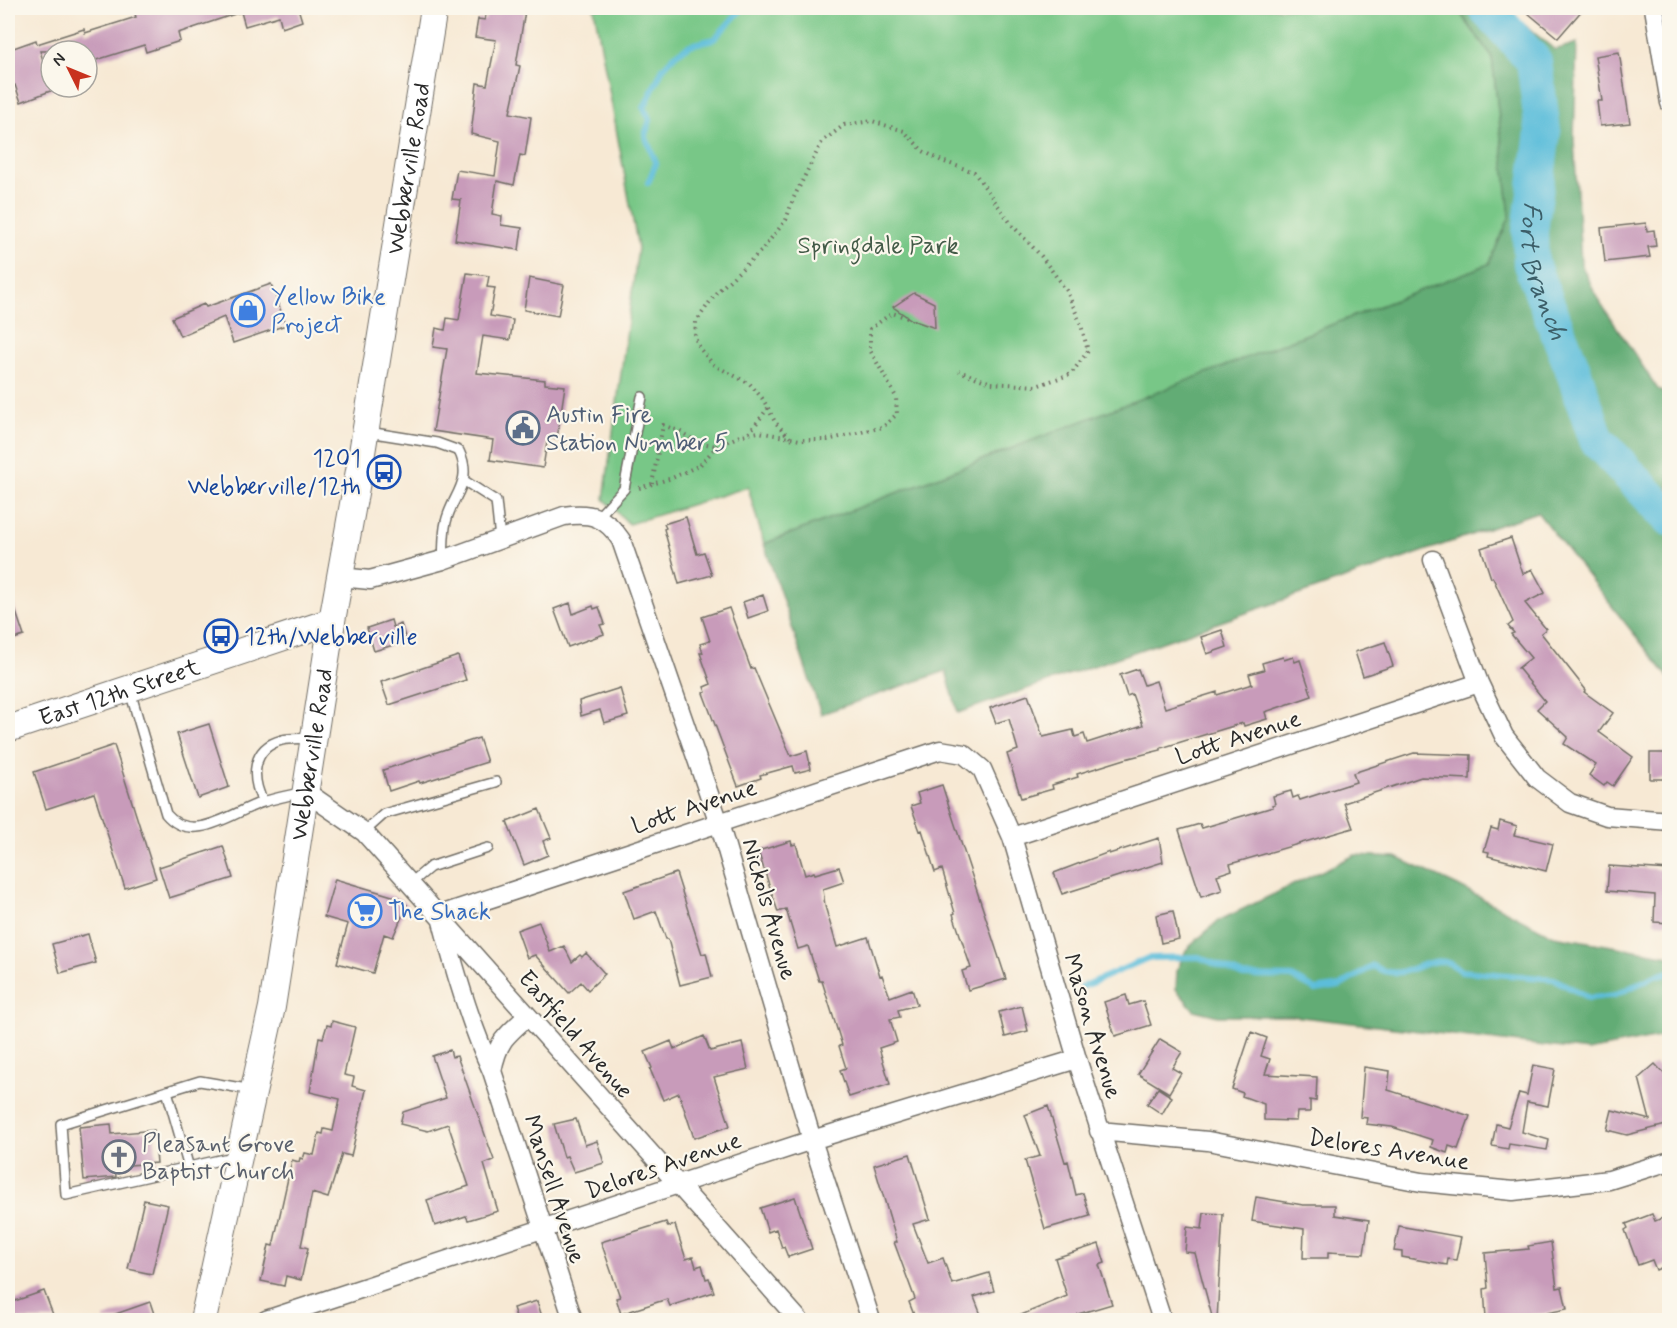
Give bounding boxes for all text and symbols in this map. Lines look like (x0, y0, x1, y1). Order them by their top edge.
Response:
north arrow (39, 39, 99, 99)
text: N (48, 49, 70, 71)
street label: Webberville Road (380, 81, 439, 257)
water label: Fort Branch (1511, 200, 1574, 345)
park label: Springdale Park (797, 231, 959, 265)
place label: Yellow Bike Project (271, 282, 386, 341)
shop icon: Yellow Bike Project (230, 292, 266, 328)
place label: Austin Fire Station Number 5 (546, 400, 728, 459)
public building icon: Austin Fire Station Number 5 (505, 410, 541, 446)
place label: 1201 Webberville/12th (187, 444, 361, 503)
bus stop icon: 1201 Webberville/12th (366, 454, 402, 490)
bus stop icon: 12th/Webberville (203, 618, 239, 654)
place label: 12th/Webberville (244, 622, 418, 653)
street label: East 12th Street (35, 652, 204, 735)
street label: Webberville Road (284, 667, 341, 843)
street label: Lott Avenue (1172, 704, 1305, 773)
street label: Lott Avenue (628, 773, 761, 842)
street label: Nickols Avenue (734, 835, 804, 984)
supermarket icon: The Shack (347, 893, 383, 929)
place label: The Shack (388, 897, 491, 928)
street label: Mason Avenue (1055, 950, 1128, 1103)
street label: Eastfield Avenue (510, 964, 639, 1106)
street label: Mansell Avenue (515, 1111, 592, 1268)
street label: Delores Avenue (1306, 1122, 1472, 1179)
street label: Delores Avenue (581, 1125, 746, 1208)
place label: Pleasant Grove Baptist Church (142, 1129, 295, 1188)
church icon: Pleasant Grove Baptist Church (101, 1139, 137, 1175)

